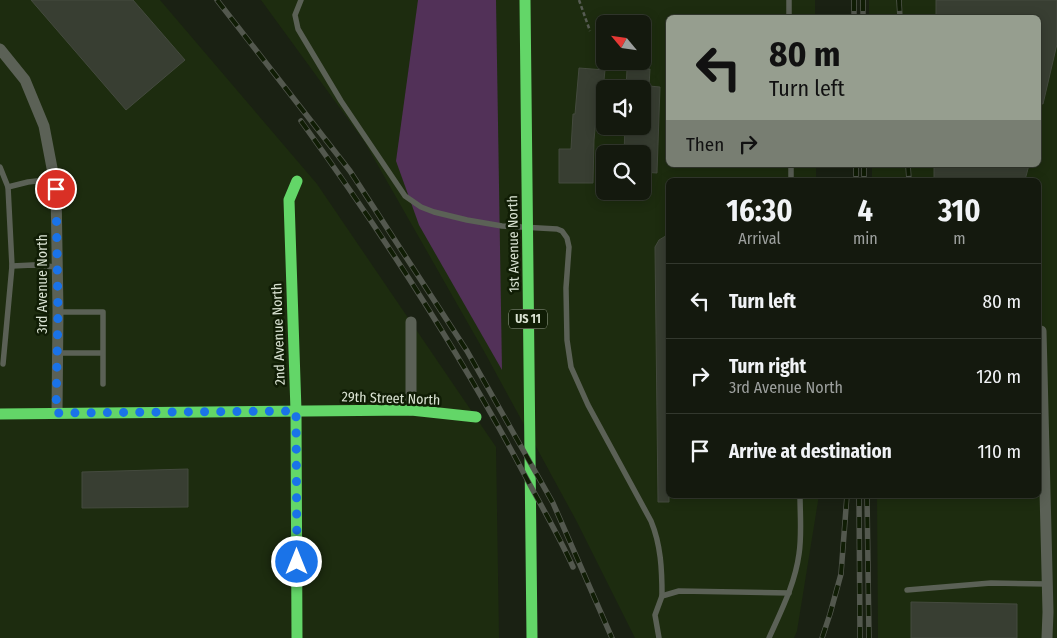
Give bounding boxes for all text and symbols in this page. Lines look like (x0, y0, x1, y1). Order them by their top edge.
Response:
north arrow (596, 15, 651, 70)
map controls (596, 15, 651, 200)
text: 80 m (769, 33, 841, 75)
icon: left (686, 35, 751, 100)
text: Turn left (769, 75, 845, 102)
button: sound (596, 80, 651, 135)
icon: right (734, 130, 762, 158)
text: Then (686, 133, 724, 156)
button: search (596, 145, 651, 200)
pin (35, 168, 77, 210)
icon: arrive (42, 175, 70, 203)
text: 16:30 (726, 193, 793, 229)
text: 4 (858, 193, 873, 229)
text: 310 (938, 193, 981, 229)
street label: 1st Avenue North (504, 195, 523, 293)
text: Arrival (738, 229, 781, 248)
text: min (853, 229, 878, 248)
text: m (953, 229, 965, 248)
street label: 3rd Avenue North (34, 234, 51, 334)
street label: 2nd Avenue North (268, 283, 289, 385)
icon: left (686, 287, 714, 315)
text: Turn left (729, 290, 796, 313)
text: 80 m (983, 290, 1021, 313)
road number: US 11 (509, 310, 547, 328)
text: Turn right (729, 355, 806, 378)
icon: right (686, 362, 714, 390)
text: 120 m (976, 365, 1021, 388)
text: 3rd Avenue North (729, 378, 843, 397)
street label: 29th Street North (341, 388, 441, 409)
icon: arrive (686, 437, 714, 465)
text: Arrive at destination (729, 440, 892, 463)
text: 110 m (977, 440, 1021, 463)
position arrow (270, 535, 322, 587)

